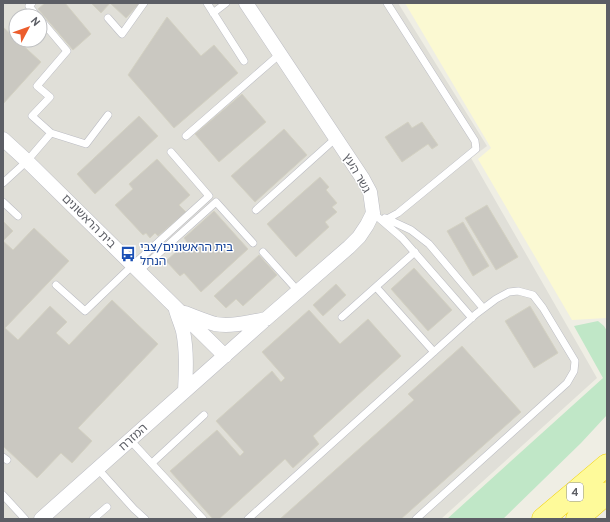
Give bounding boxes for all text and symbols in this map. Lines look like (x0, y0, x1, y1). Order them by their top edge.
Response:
north arrow (8, 8, 48, 48)
text: N (27, 15, 43, 30)
street label: גשר העץ (338, 151, 374, 197)
street label: בית הראשונים (58, 191, 119, 252)
place label: בית הראשונים/צבי הנחל (140, 240, 233, 270)
bus stop icon: בית הראשונים/צבי הנחל (119, 245, 137, 263)
street label: המזרח (116, 421, 152, 455)
road number: 4 (567, 483, 583, 501)

